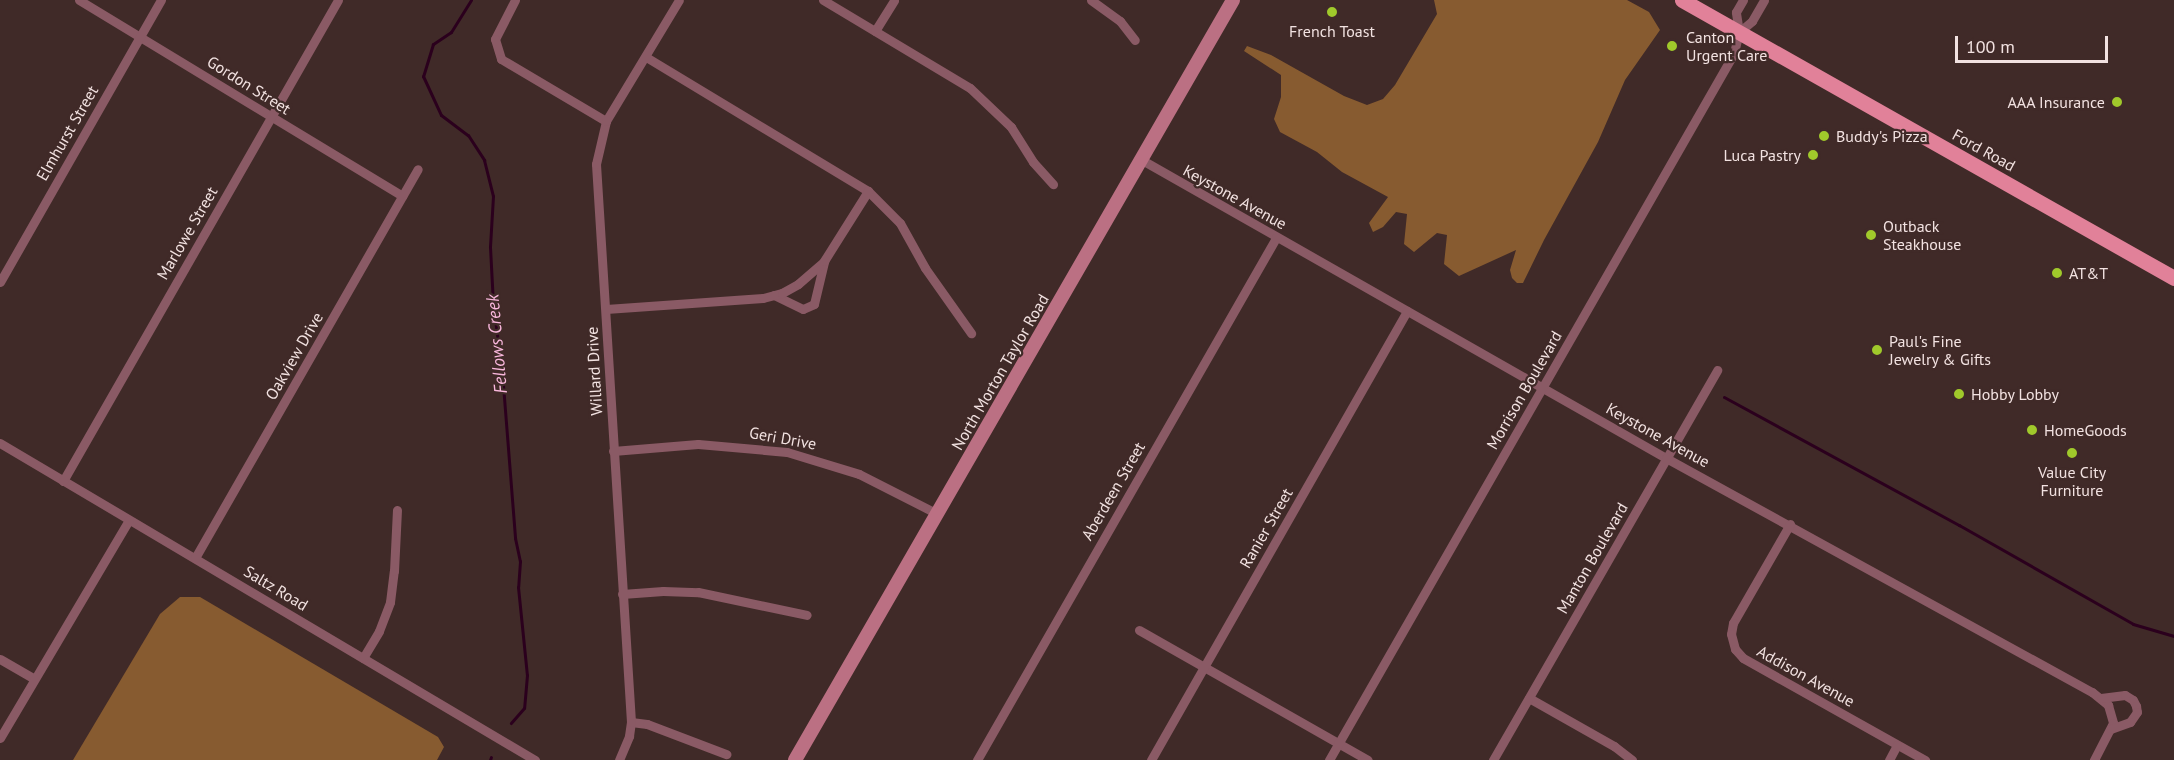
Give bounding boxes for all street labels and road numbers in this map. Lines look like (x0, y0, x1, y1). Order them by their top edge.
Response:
street label: Gordon Street (204, 52, 294, 118)
street label: Elmhurst Street (32, 82, 102, 184)
street label: Ford Road (1949, 125, 2019, 175)
street label: Keystone Avenue (1180, 161, 1290, 233)
street label: Marlowe Street (153, 183, 221, 283)
street label: North Morton Taylor Road (947, 290, 1053, 454)
street label: Oakview Drive (261, 309, 327, 403)
street label: Willard Drive (582, 326, 606, 416)
street label: Morrison Boulevard (1482, 327, 1566, 453)
street label: Keystone Avenue (1603, 399, 1713, 471)
street label: Geri Drive (748, 423, 818, 453)
street label: Aberdeen Street (1077, 439, 1149, 543)
street label: Ranier Street (1235, 485, 1297, 571)
street label: Manton Boulevard (1552, 499, 1632, 617)
street label: Saltz Road (240, 561, 312, 615)
street label: Addison Avenue (1754, 641, 1858, 711)

